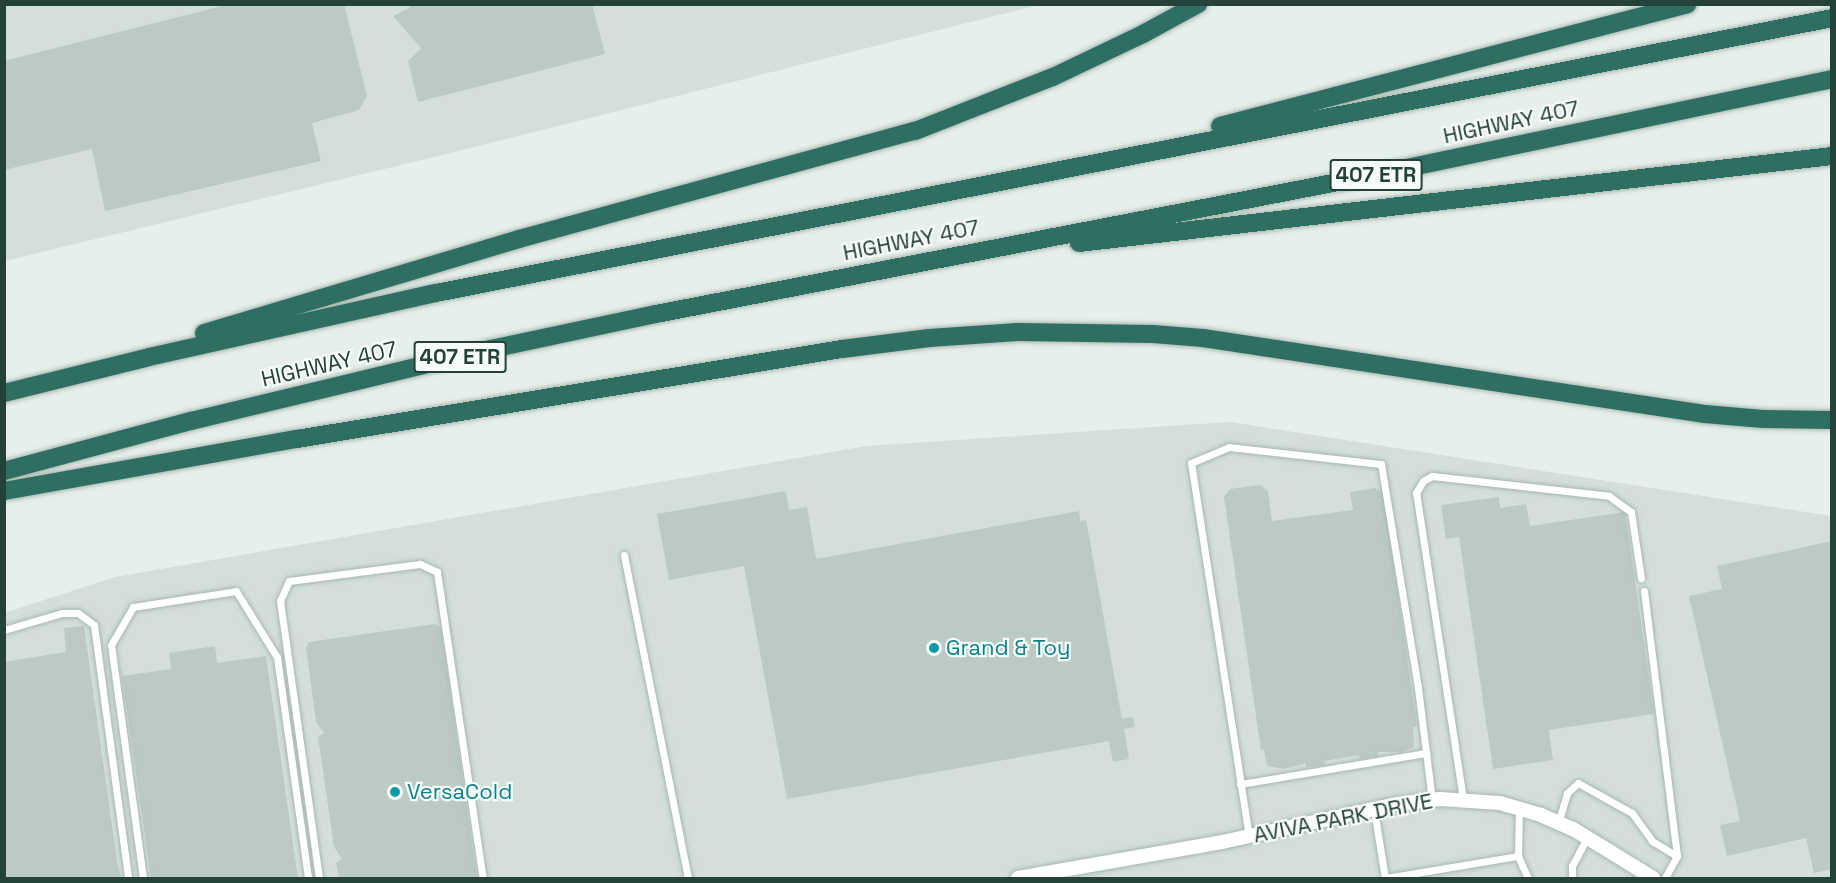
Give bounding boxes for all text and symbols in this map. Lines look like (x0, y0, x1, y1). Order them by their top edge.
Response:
street label: HIGHWAY 407 (1440, 95, 1582, 149)
road number: 407 ETR (1330, 157, 1422, 193)
street label: HIGHWAY 407 (840, 214, 982, 266)
street label: HIGHWAY 407 (259, 336, 399, 392)
road number: 407 ETR (414, 339, 506, 375)
place label: Grand & Toy (946, 635, 1071, 661)
marker: Grand & Toy (927, 641, 941, 655)
place label: VersaCold (407, 779, 512, 805)
marker: VersaCold (388, 785, 402, 799)
street label: AVIVA PARK DRIVE (1251, 788, 1435, 848)

